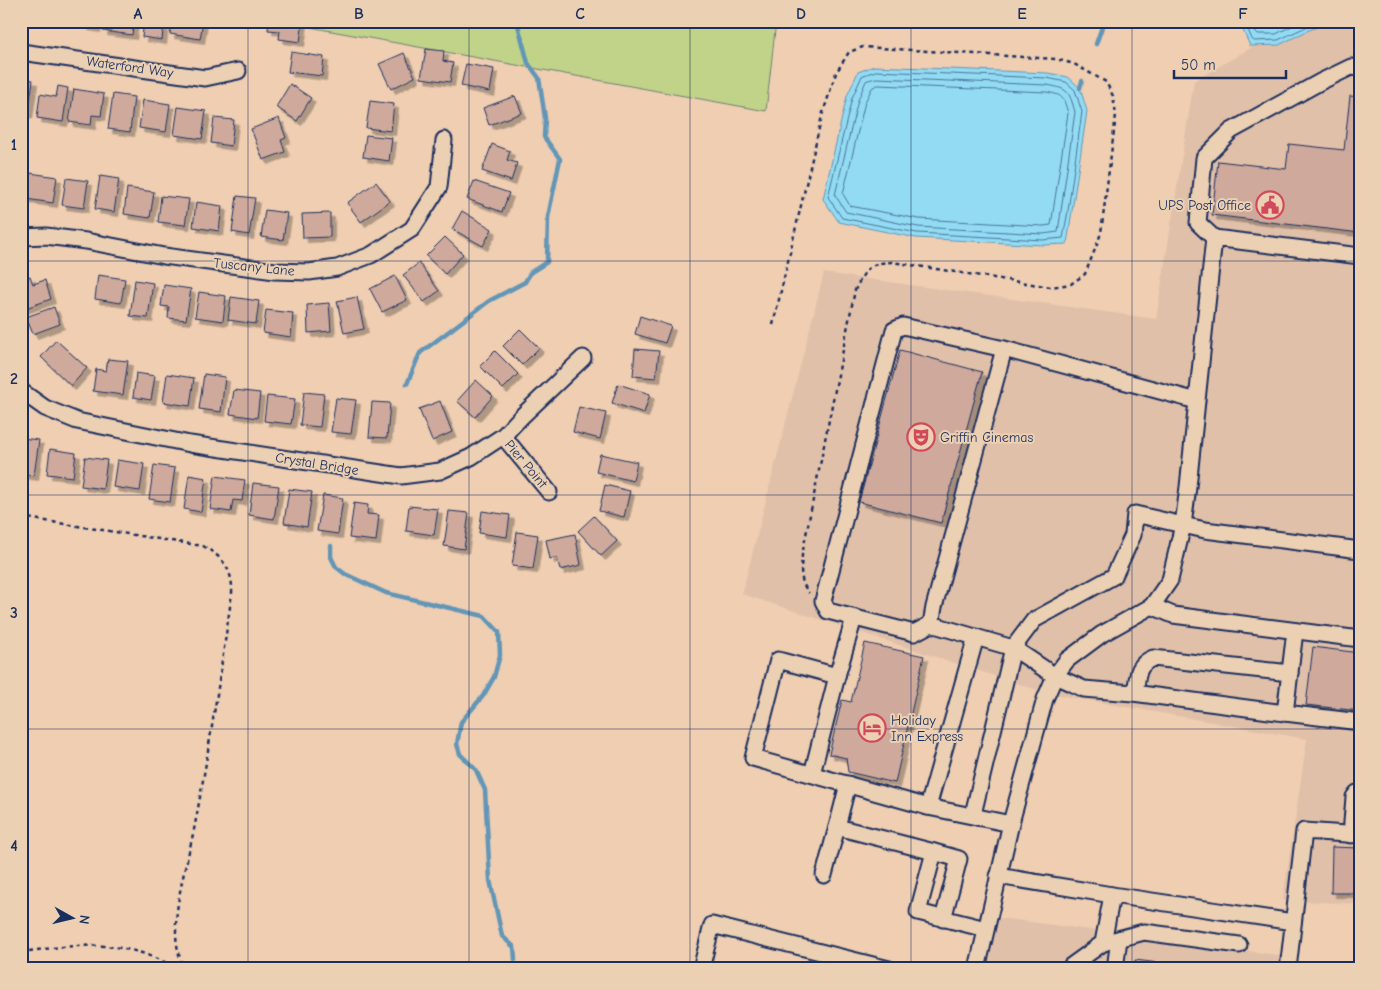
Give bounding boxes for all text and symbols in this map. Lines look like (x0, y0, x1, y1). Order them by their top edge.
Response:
text: A (134, 5, 143, 23)
text: B (354, 5, 364, 23)
text: C (575, 5, 585, 23)
text: D (796, 5, 806, 23)
text: E (1017, 5, 1027, 23)
text: F (1238, 5, 1248, 23)
scale bar (1174, 48, 1286, 80)
street label: Waterford Way (85, 52, 175, 82)
text: 50 m (1181, 56, 1216, 74)
text: 1 (11, 136, 17, 154)
public building icon: UPS Post Office (1255, 190, 1285, 220)
place label: UPS Post Office (1158, 197, 1251, 214)
street label: Tuscany Lane (213, 254, 295, 280)
text: 2 (10, 370, 18, 388)
theatre icon: Griffin Cinemas (906, 422, 936, 452)
place label: Griffin Cinemas (940, 429, 1033, 446)
street label: Pier Point (501, 436, 552, 492)
street label: Crystal Bridge (274, 449, 360, 479)
text: 3 (10, 604, 18, 622)
place label: Holiday Inn Express (891, 712, 963, 745)
hotel icon: Holiday Inn Express (857, 713, 887, 743)
text: 4 (10, 837, 18, 855)
north arrow (48, 892, 98, 942)
text: N (75, 914, 93, 925)

